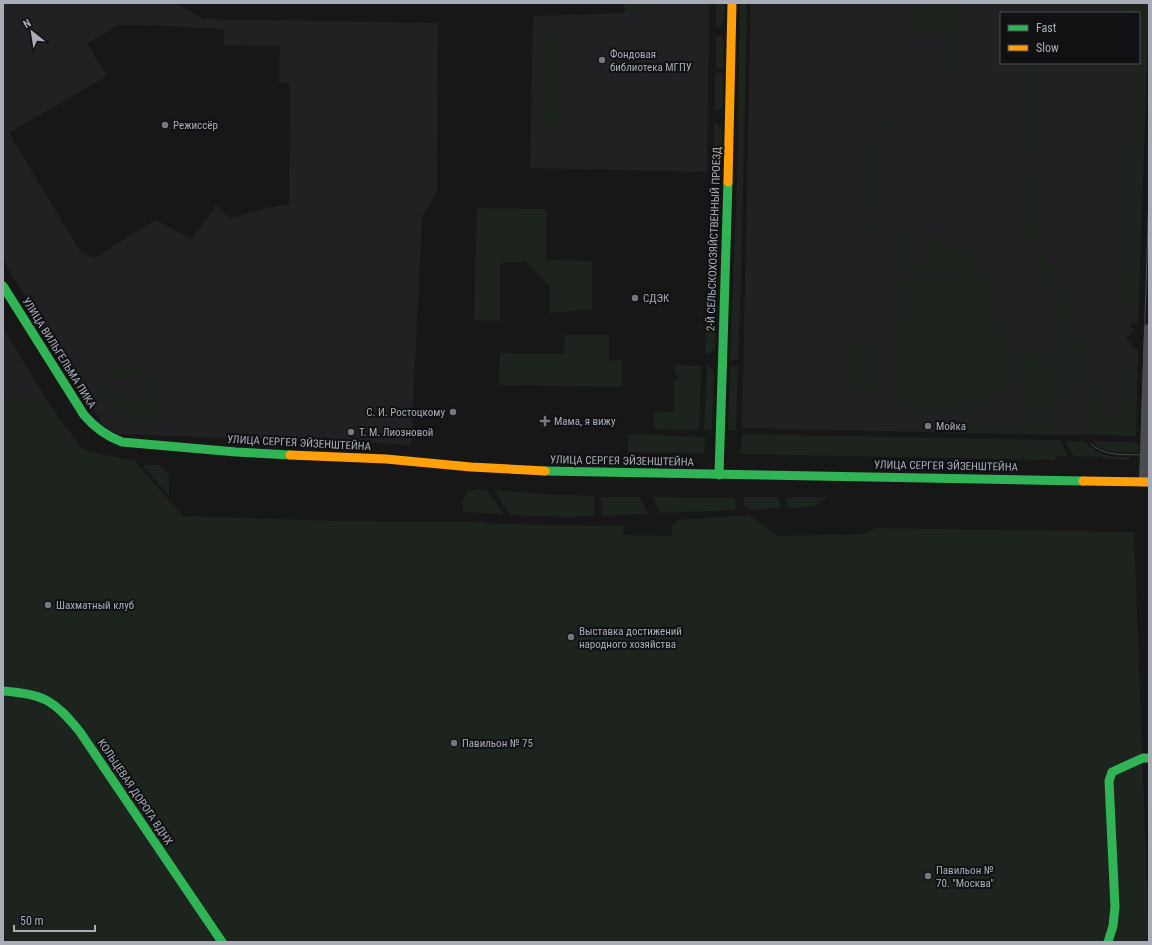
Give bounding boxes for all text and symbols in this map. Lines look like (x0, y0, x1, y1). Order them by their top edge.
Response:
north arrow (12, 12, 52, 52)
legend (1000, 12, 1140, 64)
text: N (21, 16, 34, 31)
text: Fast (1036, 21, 1057, 35)
text: Slow (1036, 41, 1059, 55)
place label: Фондовая библиотека МГПУ (610, 48, 692, 74)
marker: Фондовая библиотека МГПУ (597, 55, 607, 65)
place label: Режиссёр (173, 119, 218, 132)
marker: Режиссёр (160, 120, 170, 130)
street label: 2-Й СЕЛЬСКОХОЗЯЙСТВЕННЫЙ ПРОЕЗД (704, 147, 724, 331)
place label: СДЭК (643, 292, 670, 305)
marker: СДЭК (630, 293, 640, 303)
street label: УЛИЦА ВИЛЬГЕЛЬМА ПИКА (20, 295, 99, 411)
place label: С. И. Ростоцкому (366, 406, 445, 419)
marker: С. И. Ростоцкому (448, 407, 458, 417)
marker: Мама, я вижу (539, 415, 551, 427)
place label: Мама, я вижу (554, 415, 616, 428)
place label: Мойка (936, 420, 966, 433)
marker: Мойка (923, 421, 933, 431)
place label: Т. М. Лиозновой (359, 426, 433, 439)
marker: Т. М. Лиозновой (346, 427, 356, 437)
street label: УЛИЦА СЕРГЕЯ ЭЙЗЕНШТЕЙНА (227, 433, 372, 453)
street label: УЛИЦА СЕРГЕЯ ЭЙЗЕНШТЕЙНА (550, 453, 695, 469)
street label: УЛИЦА СЕРГЕЯ ЭЙЗЕНШТЕЙНА (874, 458, 1019, 474)
place label: Шахматный клуб (56, 599, 134, 612)
marker: Шахматный клуб (43, 600, 53, 610)
place label: Выставка достижений народного хозяйства (579, 625, 682, 651)
marker: Выставка достижений народного хозяйства (566, 632, 576, 642)
street label: КОЛЬЦЕВАЯ ДОРОГА ВДНХ (95, 737, 175, 847)
place label: Павильон № 75 (462, 737, 533, 750)
marker: Павильон № 75 (449, 738, 459, 748)
place label: Павильон № 70. "Москва" (936, 864, 994, 890)
marker: Павильон № 70. "Москва" (923, 871, 933, 881)
scale bar (14, 907, 95, 933)
text: 50 m (20, 914, 44, 928)

